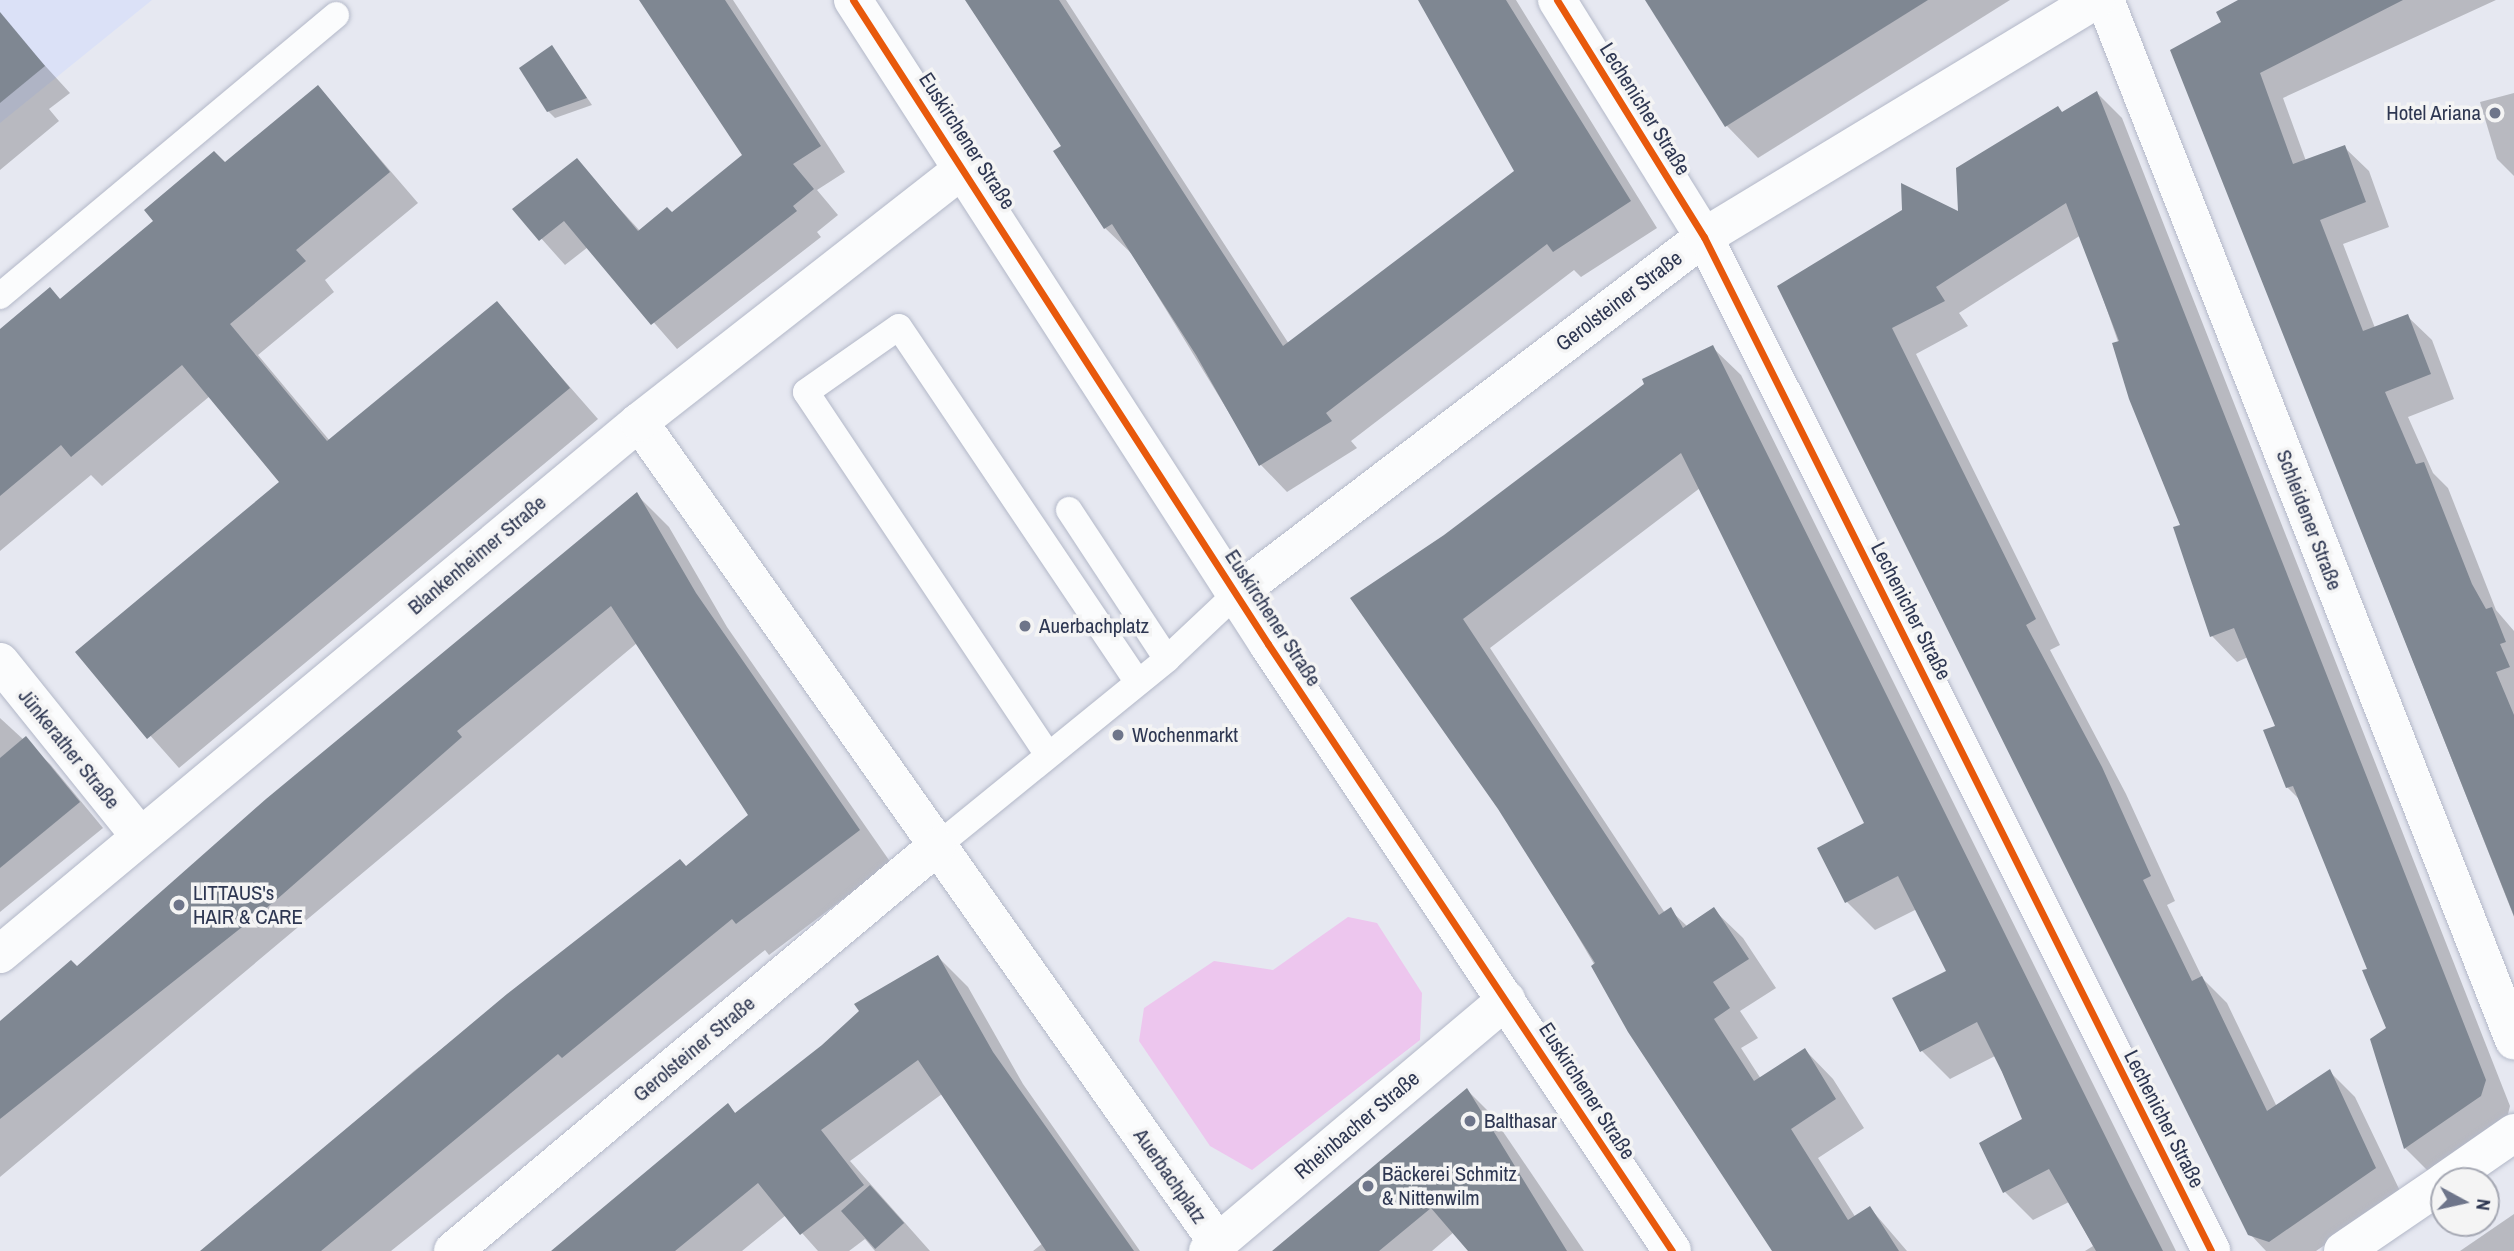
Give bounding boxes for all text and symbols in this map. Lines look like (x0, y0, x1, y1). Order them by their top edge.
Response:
street label: Lechenicher Straße (1594, 38, 1696, 180)
street label: Euskirchener Straße (913, 68, 1021, 214)
place label: Hotel Ariana (2385, 100, 2481, 126)
marker: Hotel Ariana (2487, 105, 2503, 121)
street label: Gerolsteiner Straße (1551, 245, 1687, 357)
street label: Schleidener Straße (2271, 446, 2347, 594)
street label: Blankenheimer Straße (403, 490, 551, 620)
street label: Lechenicher Straße (1865, 538, 1957, 684)
street label: Euskirchener Straße (1219, 545, 1327, 691)
place label: Auerbachplatz (1039, 613, 1149, 639)
marker: Auerbachplatz (1017, 618, 1033, 634)
street label: Jünkerather Straße (13, 684, 125, 814)
place label: Wochenmarkt (1132, 722, 1238, 748)
marker: Wochenmarkt (1110, 727, 1126, 743)
place label: LITTAUS's HAIR & CARE (193, 880, 303, 930)
marker: LITTAUS's HAIR & CARE (171, 897, 187, 913)
street label: Gerolsteiner Straße (628, 991, 760, 1107)
street label: Euskirchener Straße (1533, 1018, 1641, 1164)
street label: Lechenicher Straße (2118, 1046, 2210, 1192)
street label: Rheinbacher Straße (1290, 1066, 1424, 1184)
place label: Balthasar (1484, 1108, 1557, 1134)
marker: Balthasar (1462, 1113, 1478, 1129)
street label: Auerbachplatz (1128, 1124, 1212, 1228)
place label: Bäckerei Schmitz & Nittenwilm (1382, 1161, 1517, 1211)
north arrow (2430, 1167, 2500, 1237)
marker: Bäckerei Schmitz & Nittenwilm (1360, 1178, 1376, 1194)
text: N (2470, 1197, 2497, 1212)

